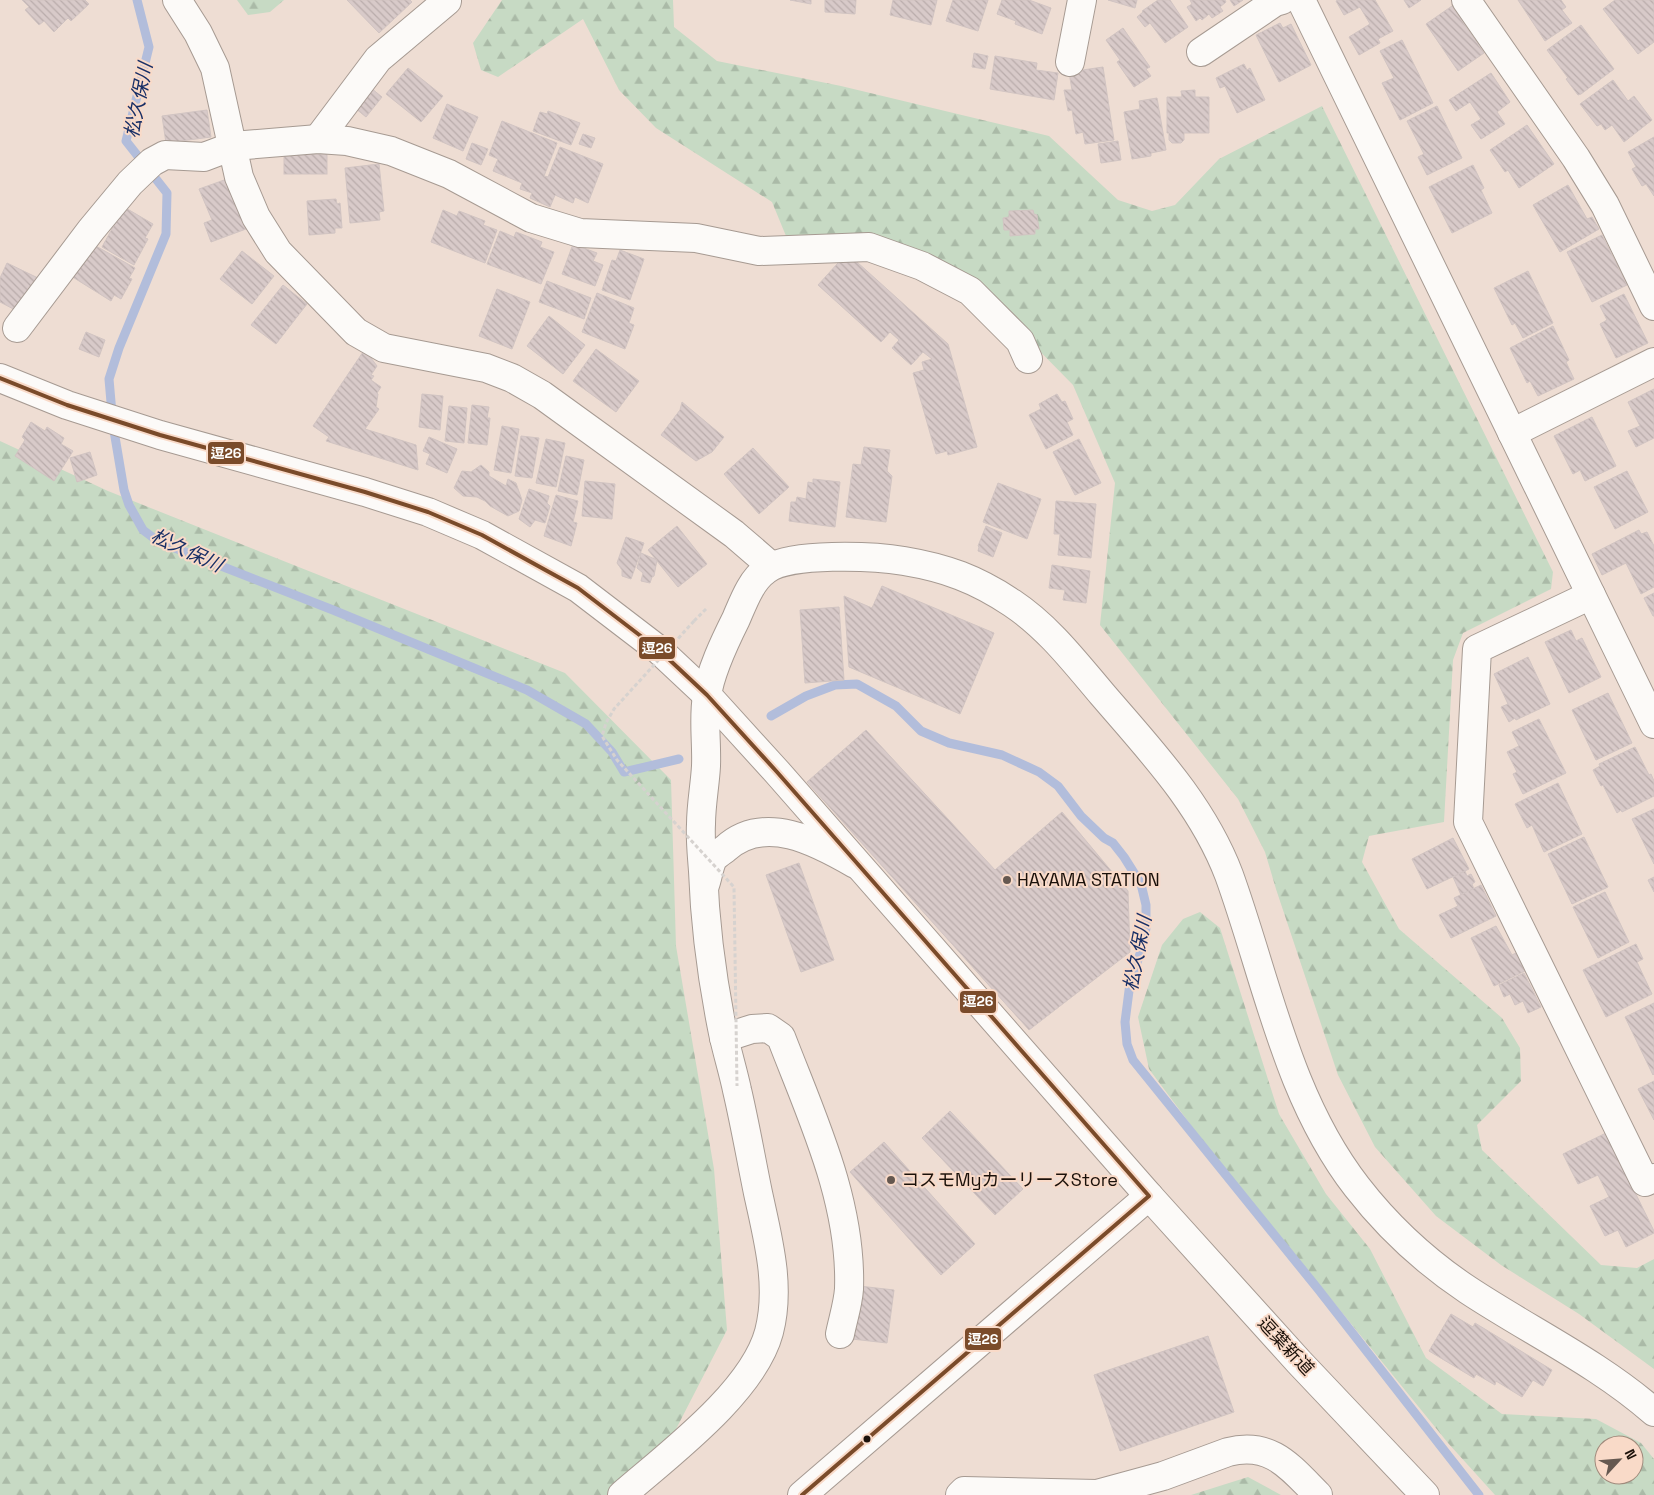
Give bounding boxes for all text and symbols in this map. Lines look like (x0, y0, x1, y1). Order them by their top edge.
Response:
water label: 松久保川 (119, 58, 158, 140)
line badge: 逗26 (207, 441, 245, 465)
text: 逗26 (211, 444, 242, 462)
water label: 松久保川 (147, 523, 228, 579)
line badge: 逗26 (638, 636, 676, 660)
text: 逗26 (642, 639, 673, 657)
place label: HAYAMA STATION (1017, 868, 1160, 891)
marker: HAYAMA STATION (1001, 874, 1013, 886)
water label: 松久保川 (1118, 911, 1157, 993)
line badge: 逗26 (959, 990, 997, 1014)
text: 逗26 (963, 992, 994, 1010)
place label: コスモMyカーリースStore (901, 1168, 1118, 1191)
marker: コスモMyカーリースStore (885, 1174, 897, 1186)
street label: 逗葉新道 (1253, 1311, 1319, 1380)
line badge: 逗26 (964, 1327, 1002, 1351)
text: 逗26 (968, 1330, 999, 1348)
unlabelled marker (862, 1434, 872, 1444)
north arrow (1594, 1435, 1644, 1485)
text: N (1621, 1446, 1641, 1462)

